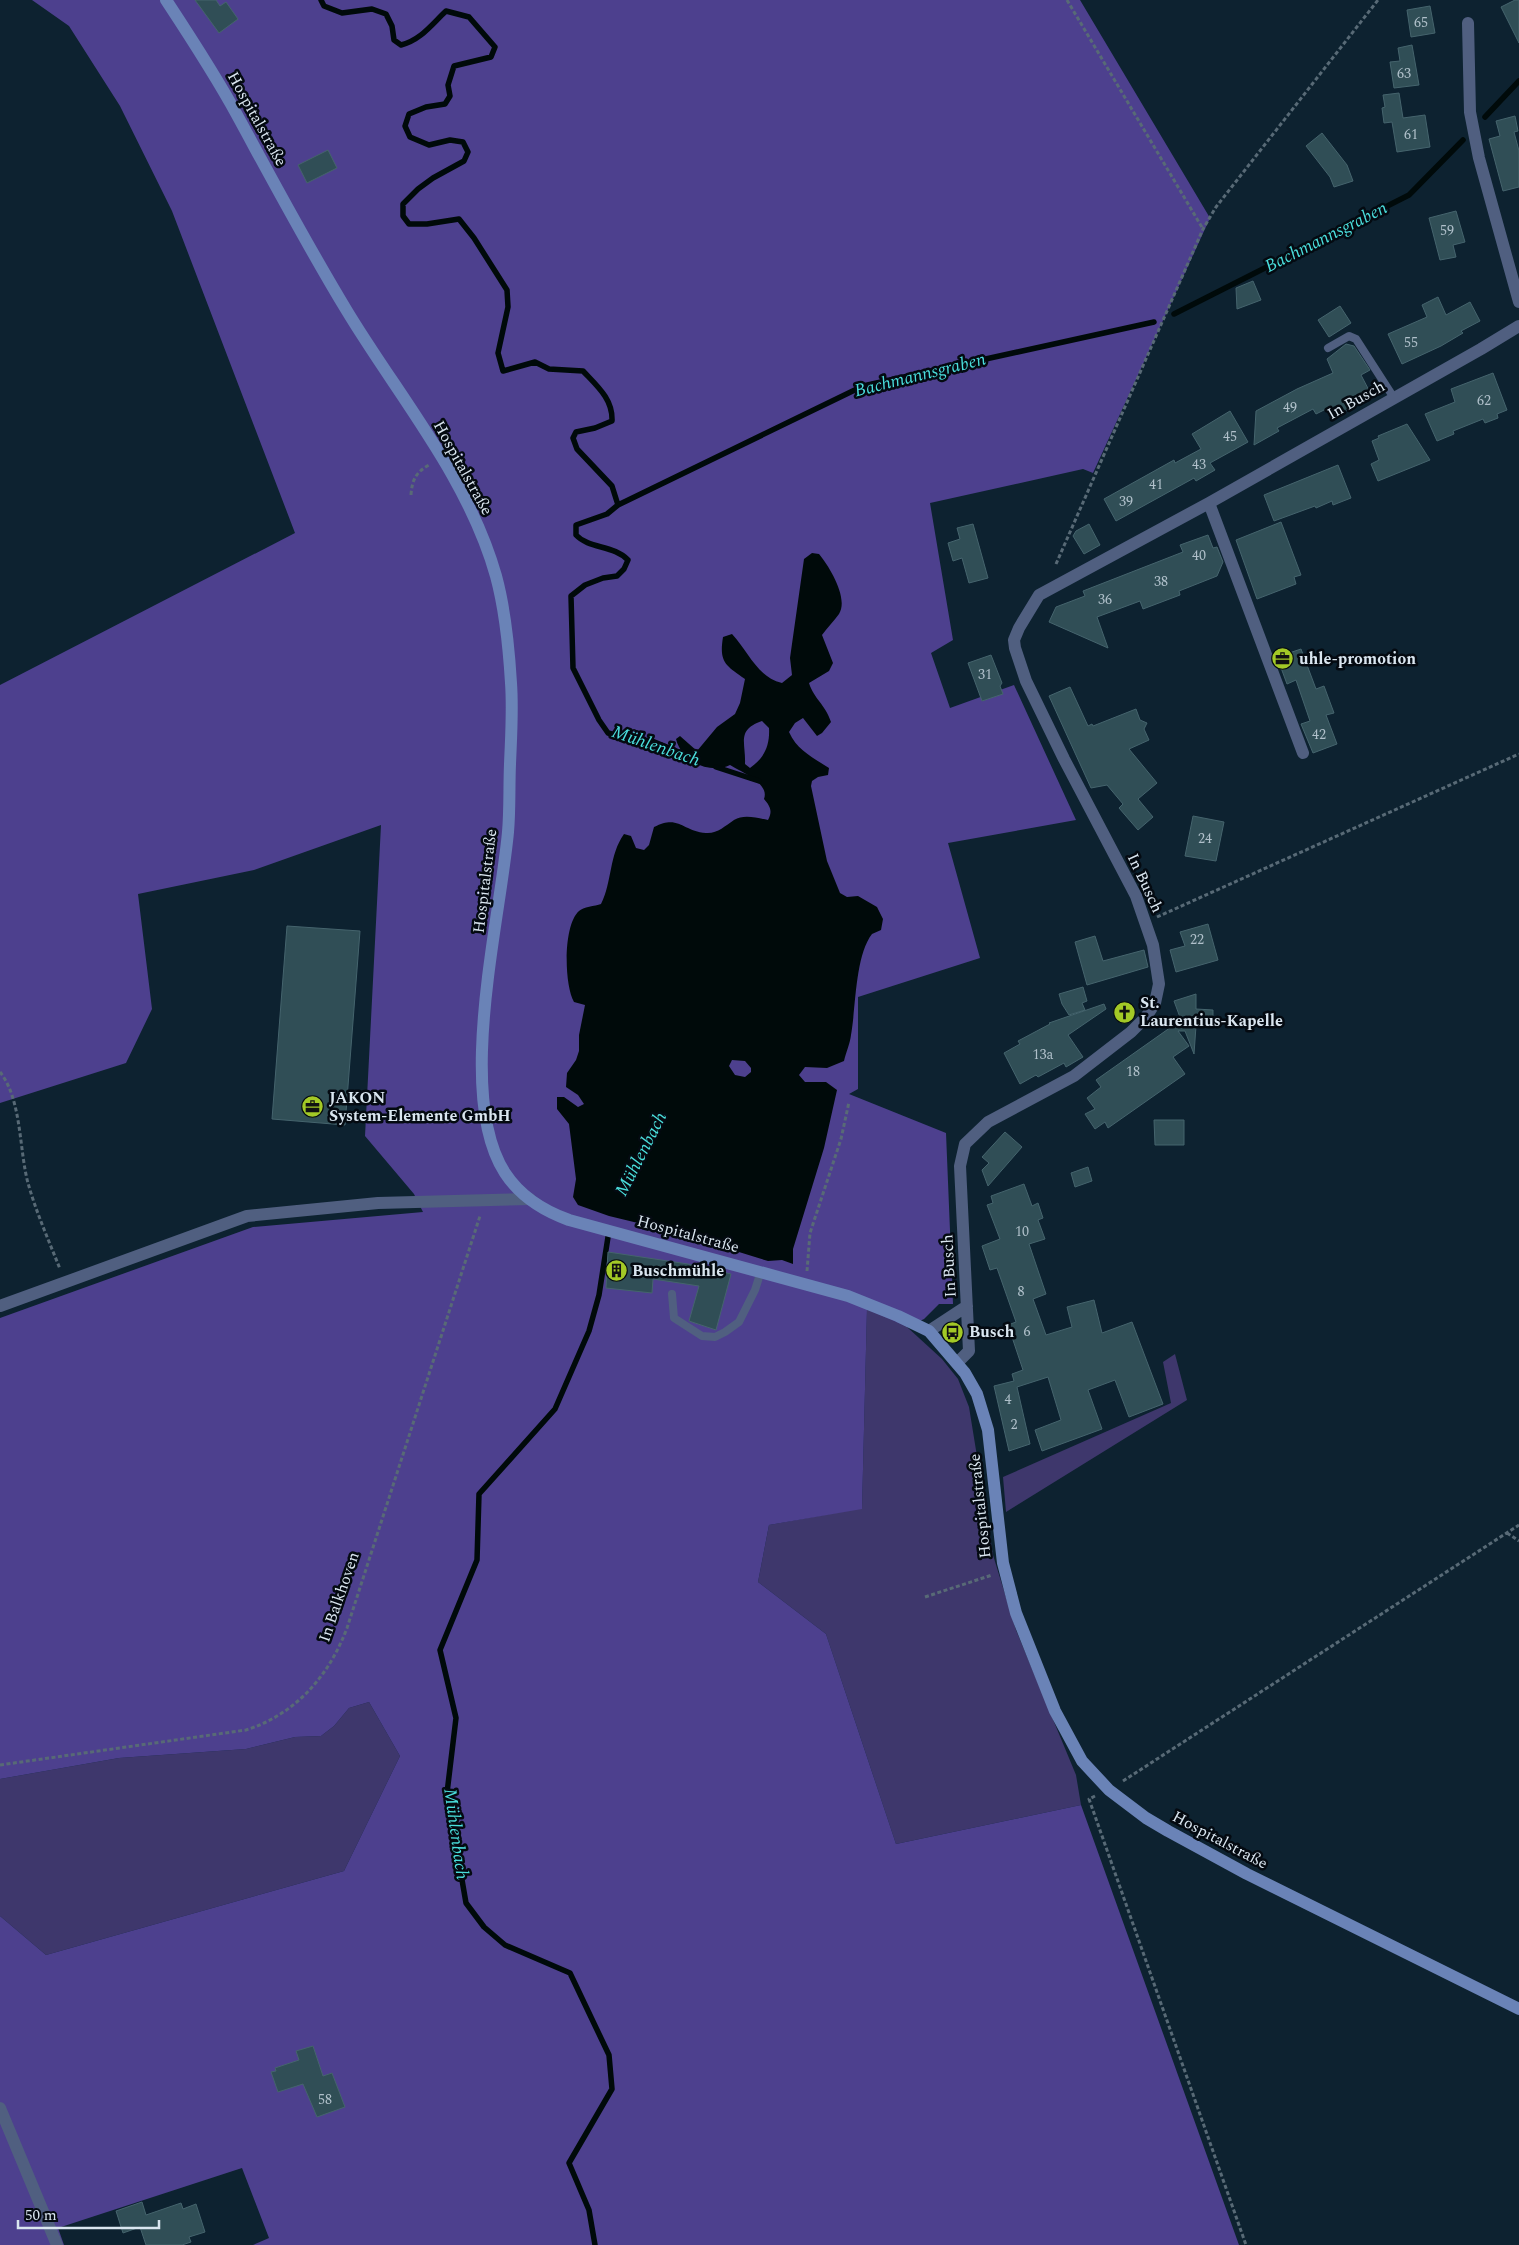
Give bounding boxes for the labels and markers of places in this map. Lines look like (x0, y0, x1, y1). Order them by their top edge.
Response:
office icon: uhle-promotion (1271, 647, 1295, 671)
place label: uhle-promotion (1299, 647, 1416, 671)
place label: St. Laurentius-Kapelle (1140, 991, 1283, 1033)
church icon: St. Laurentius-Kapelle (1112, 1000, 1136, 1024)
place label: JAKON System-Elemente GmbH (329, 1086, 511, 1128)
office icon: JAKON System-Elemente GmbH (301, 1095, 325, 1119)
building icon: Buschmühle (604, 1259, 628, 1283)
place label: Buschmühle (632, 1259, 724, 1283)
bus stop icon: Busch (941, 1320, 965, 1344)
place label: Busch (969, 1320, 1014, 1344)

